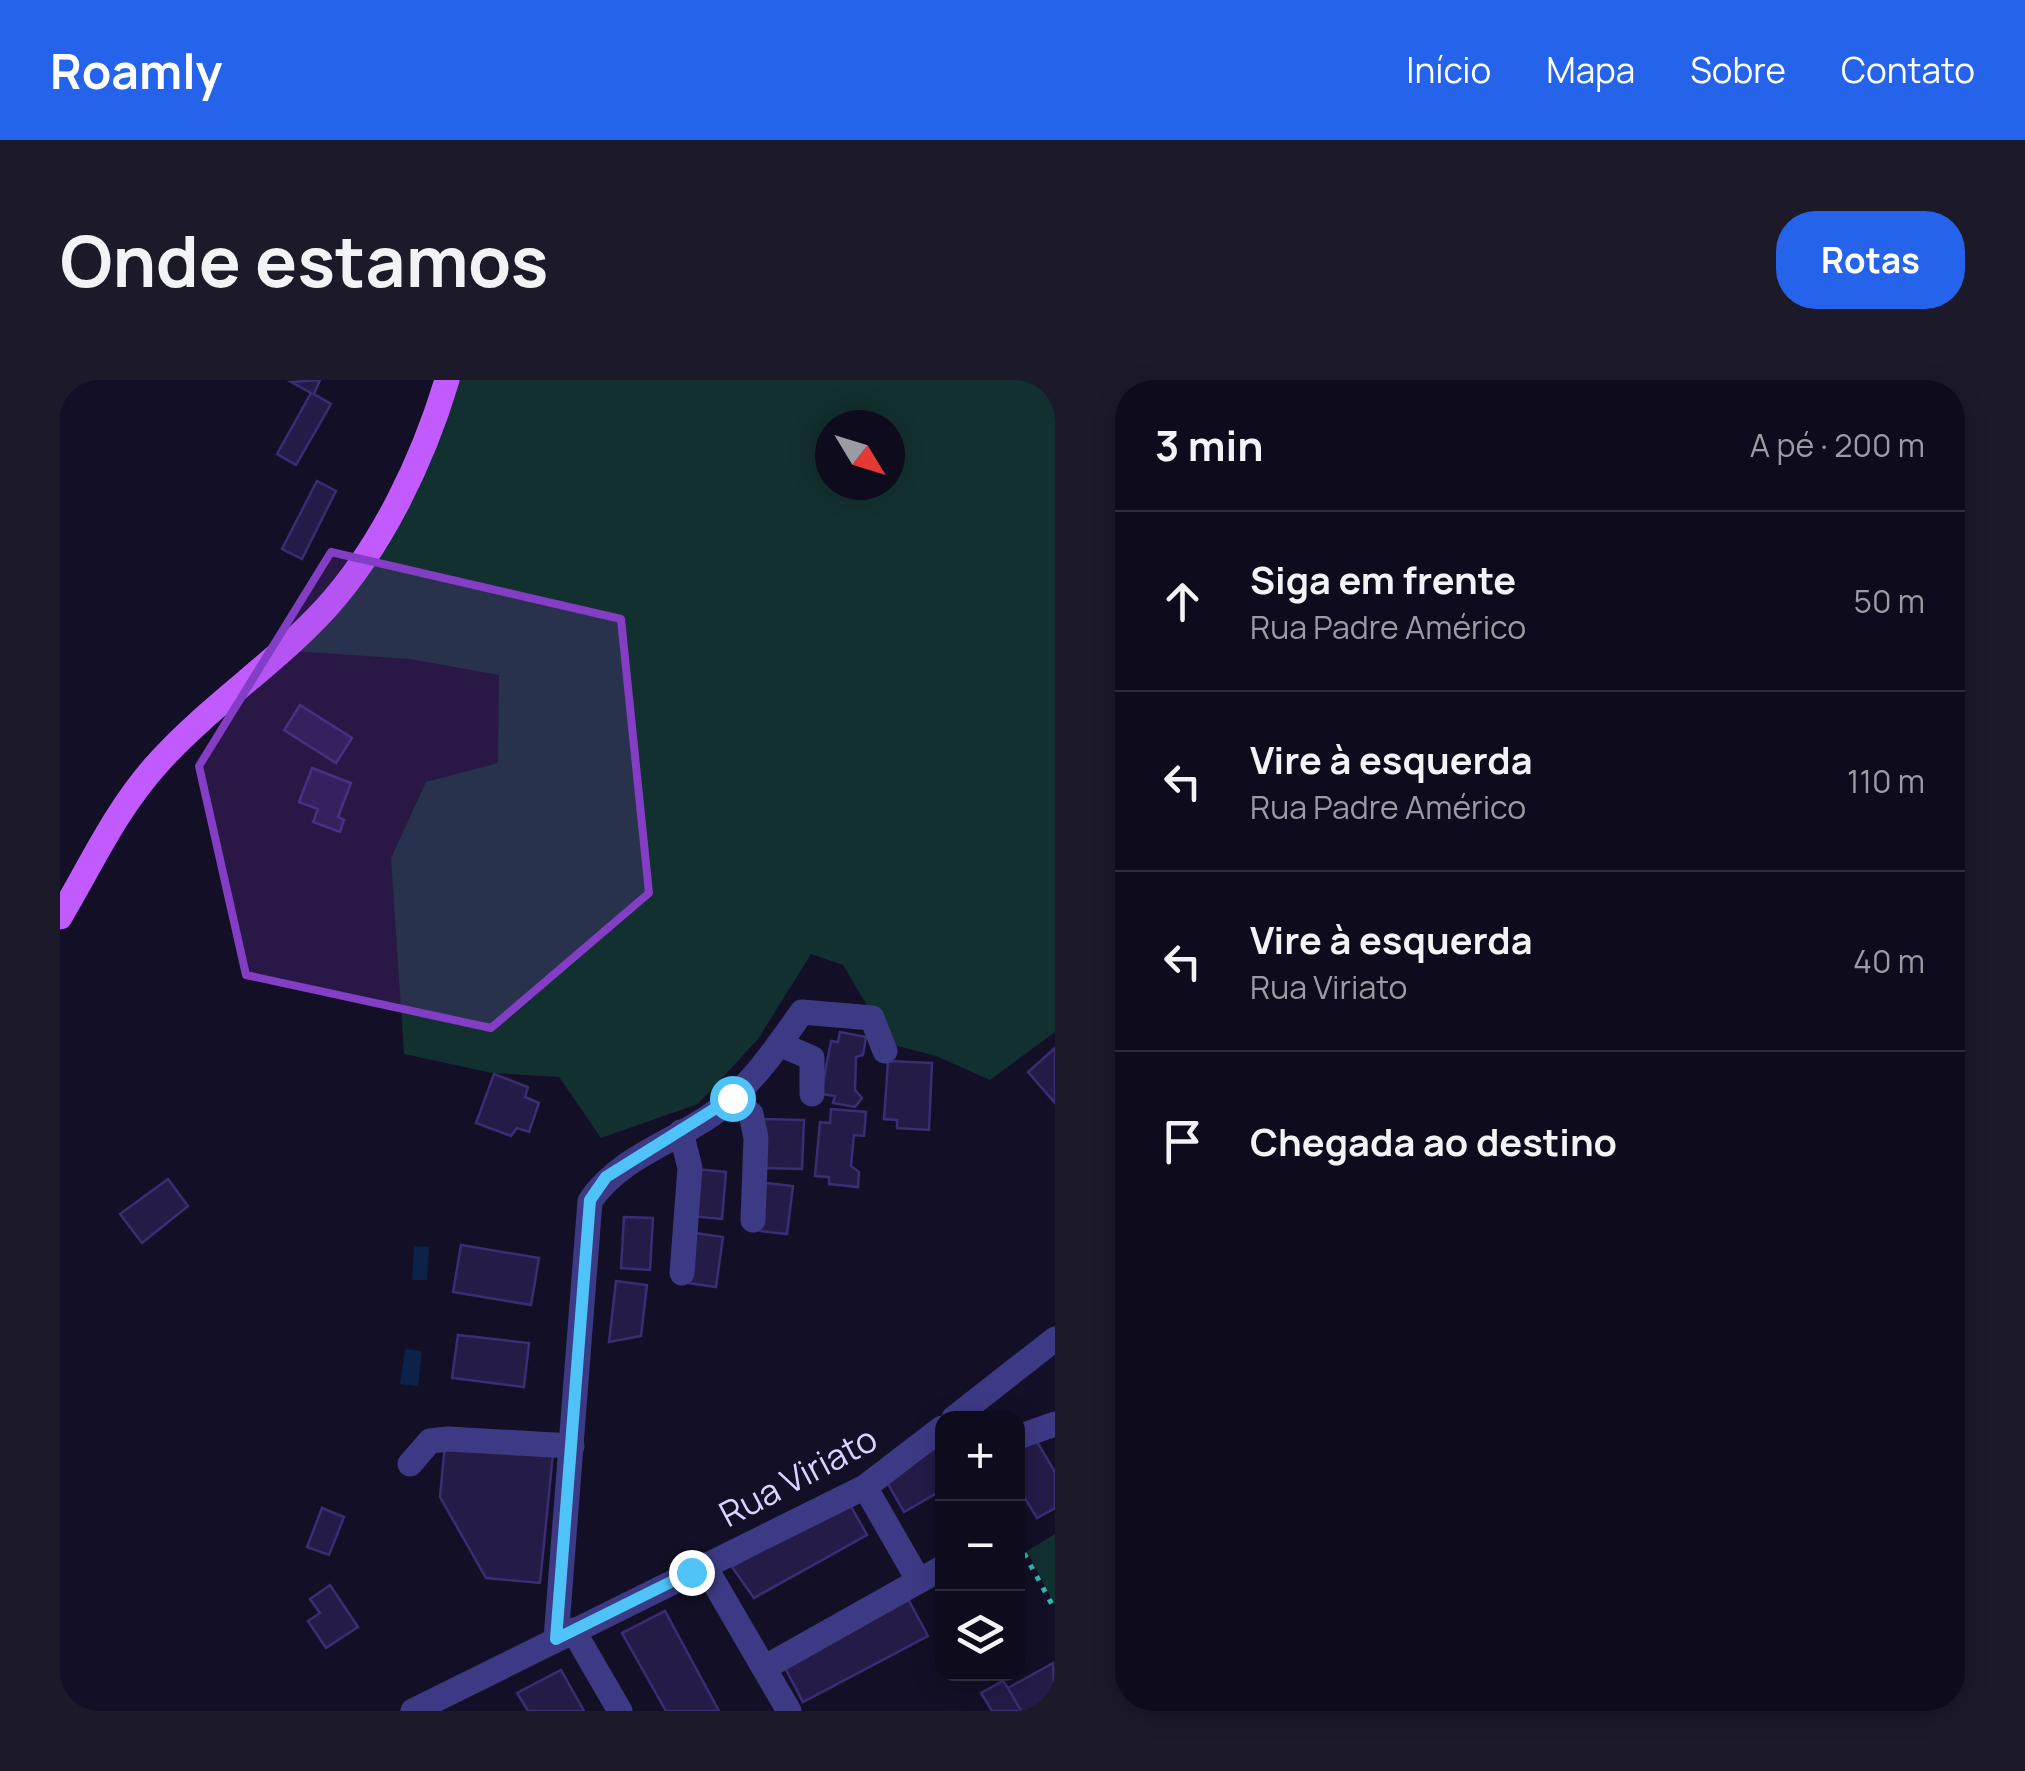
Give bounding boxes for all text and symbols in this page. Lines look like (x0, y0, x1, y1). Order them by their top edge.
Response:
text: Roamly (50, 38, 222, 103)
text: Início (1406, 46, 1491, 94)
text: Mapa (1546, 46, 1635, 94)
text: Sobre (1690, 46, 1786, 94)
text: Contato (1841, 46, 1975, 94)
button: Rotas (1776, 211, 1965, 309)
text: Onde estamos (60, 212, 548, 308)
north arrow (815, 410, 905, 500)
text: 3 min (1155, 416, 1264, 474)
text: A pé · 200 m (1750, 423, 1925, 467)
text: Siga em frente (1250, 553, 1516, 605)
icon: ahead (1155, 574, 1210, 629)
text: 50 m (1853, 579, 1925, 623)
text: Rua Padre Américo (1250, 605, 1526, 649)
text: Vire à esquerda (1250, 733, 1533, 785)
icon: left (1155, 754, 1210, 809)
text: 110 m (1847, 759, 1925, 803)
text: Rua Padre Américo (1250, 785, 1526, 829)
text: Vire à esquerda (1250, 913, 1533, 965)
icon: left (1155, 934, 1210, 989)
text: 40 m (1853, 939, 1925, 983)
text: Rua Viriato (1250, 965, 1407, 1009)
route start (710, 1076, 756, 1122)
icon: arrive (1155, 1114, 1210, 1169)
text: Chegada ao destino (1250, 1115, 1617, 1167)
map controls (935, 1411, 1025, 1681)
button: + (935, 1411, 1025, 1501)
street label: Rua Viriato (711, 1414, 885, 1538)
button: − (935, 1501, 1025, 1591)
route end (669, 1550, 715, 1596)
button: layers (935, 1591, 1025, 1681)

